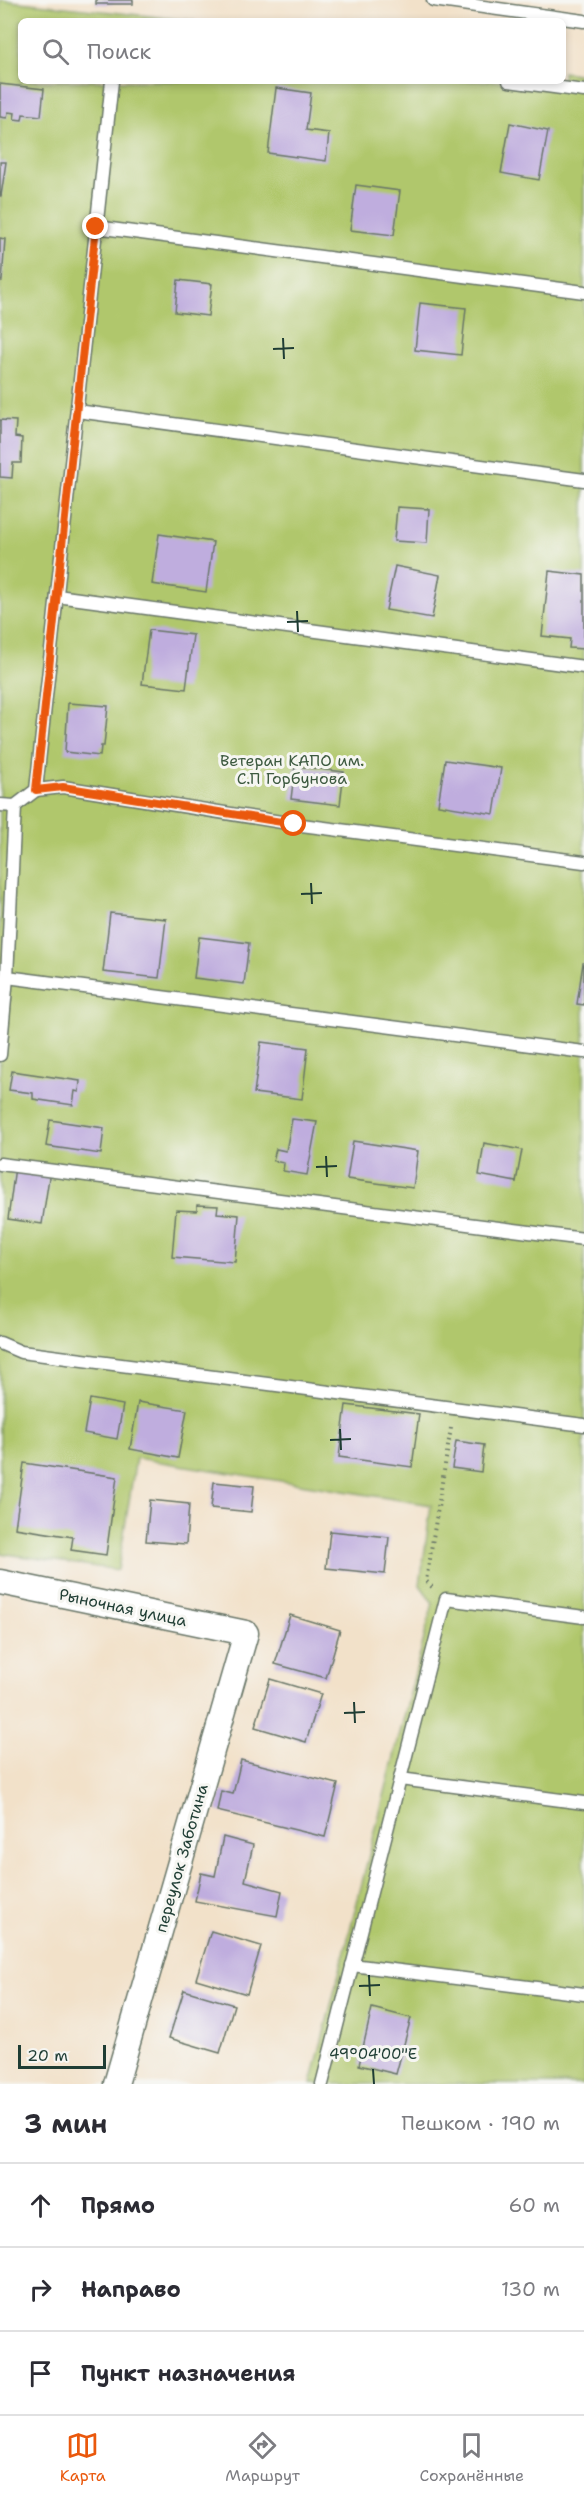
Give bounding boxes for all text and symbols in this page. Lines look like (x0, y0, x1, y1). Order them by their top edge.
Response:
search box (18, 18, 566, 84)
icon: search (39, 35, 72, 68)
text: Поиск (87, 37, 151, 66)
route end (82, 213, 108, 239)
park label: Ветеран КАПО им. С.П Горбунова (220, 750, 364, 789)
route start (280, 810, 306, 836)
street label: Рыночная улица (57, 1584, 189, 1631)
street label: переулок Заботина (150, 1781, 213, 1935)
scale bar (18, 2042, 106, 2070)
text: 49°04'00"E (329, 2044, 417, 2064)
text: 20 m (27, 2045, 68, 2066)
text: 3 мин (24, 2106, 107, 2141)
text: Пешком · 190 m (402, 2110, 560, 2136)
icon: ahead (24, 2189, 57, 2222)
text: Прямо (81, 2191, 155, 2220)
text: 60 m (508, 2192, 560, 2218)
icon: right (24, 2273, 57, 2306)
text: Направо (81, 2275, 181, 2304)
text: 130 m (501, 2276, 560, 2302)
icon: arrive (24, 2357, 57, 2390)
text: Пункт назначения (81, 2359, 295, 2388)
tab: Карта (60, 2429, 106, 2486)
tab: Маршрут (225, 2429, 300, 2486)
tab: Сохранённые (420, 2429, 524, 2486)

